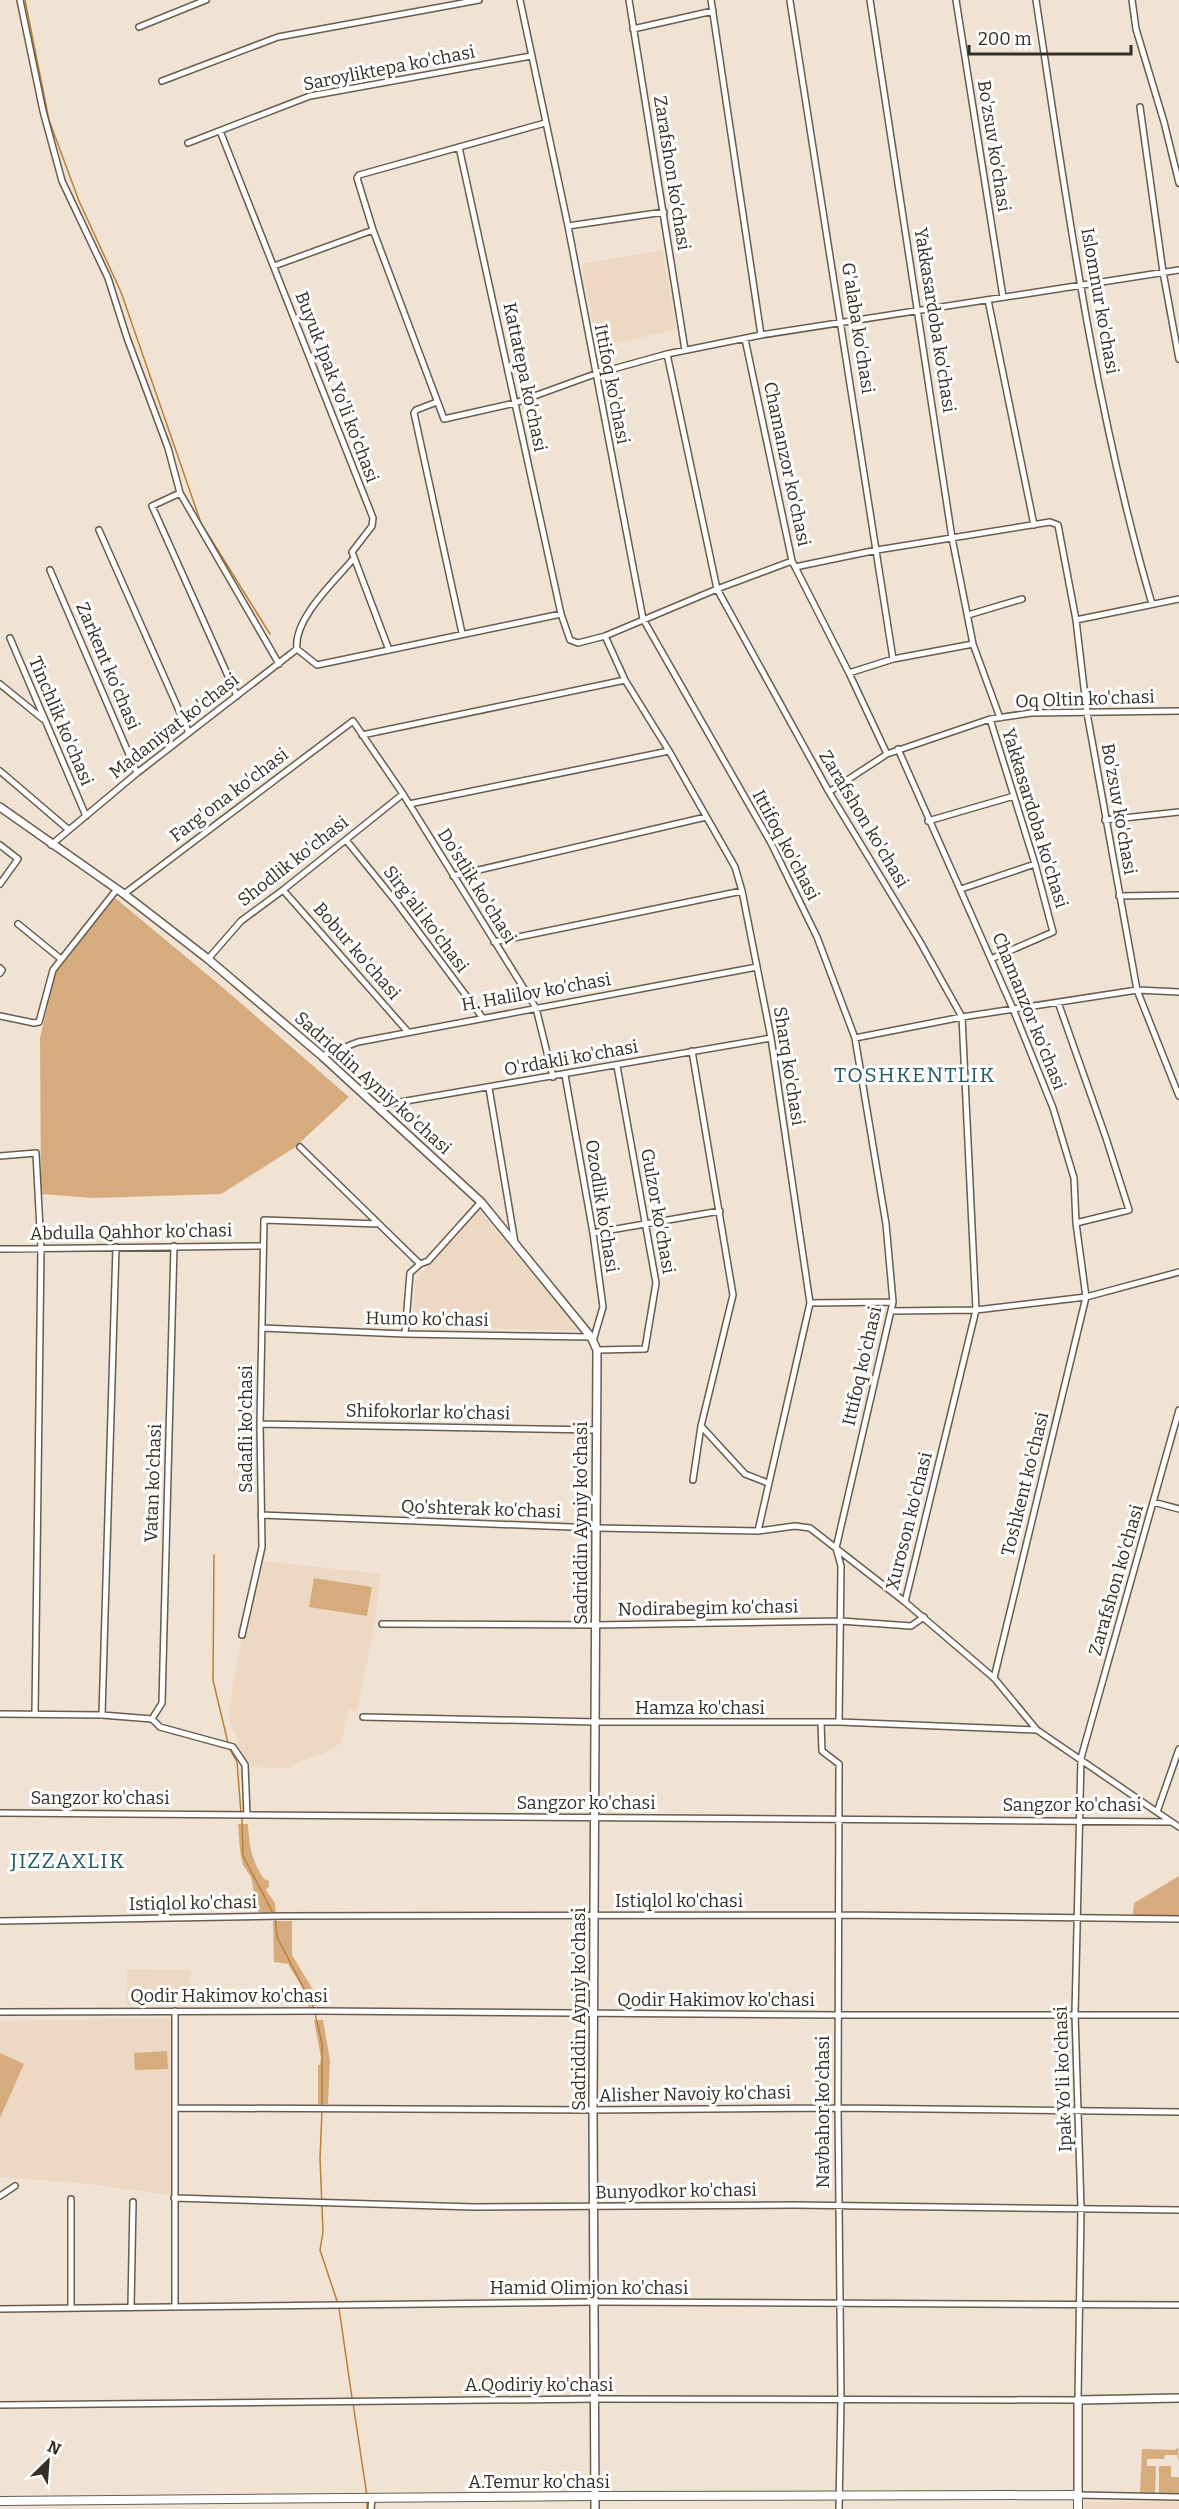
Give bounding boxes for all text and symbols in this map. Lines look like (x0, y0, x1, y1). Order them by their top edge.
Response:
scale bar (969, 18, 1131, 56)
text: 200 m (978, 28, 1032, 50)
street label: Saroyliktepa ko'chasi (301, 41, 477, 95)
street label: Bo'zsuv ko'chasi (973, 79, 1015, 213)
street label: Zarafshon ko'chasi (649, 94, 695, 252)
street label: Yakkasardoba ko'chasi (910, 226, 960, 414)
street label: Islomnur ko'chasi (1076, 226, 1124, 376)
street label: G'alaba ko'chasi (837, 261, 879, 395)
street label: Buyuk Ipak Yo'li ko'chasi (290, 288, 384, 486)
street label: Kattatepa ko'chasi (498, 301, 552, 453)
street label: Ittifoq ko'chasi (590, 322, 634, 446)
street label: Chamanzor ko'chasi (759, 380, 815, 548)
street label: Zarkent ko'chasi (71, 599, 145, 733)
street label: Tinchlik ko'chasi (24, 653, 98, 789)
street label: Madaniyat ko'chasi (105, 669, 243, 783)
street label: Oq Oltin ko'chasi (1015, 686, 1155, 712)
street label: Yakkasardoba ko'chasi (997, 725, 1073, 911)
street label: Bo'zsuv ko'chasi (1097, 742, 1141, 876)
street label: Farg'ona ko'chasi (165, 743, 293, 847)
street label: Zarafshon ko'chasi (814, 746, 914, 892)
street label: Ittifoq ko'chasi (748, 786, 824, 904)
street label: Shodlik ko'chasi (233, 811, 353, 911)
street label: Do'stlik ko'chasi (433, 824, 521, 948)
street label: Sirg'ali ko'chasi (379, 861, 473, 977)
street label: Bobur ko'chasi (309, 898, 405, 1004)
street label: Chamanzor ko'chasi (987, 929, 1071, 1093)
street label: H. Halilov ko'chasi (460, 968, 612, 1016)
street label: Sharq ko'chasi (769, 1005, 809, 1127)
street label: Sadriddin Ayniy ko'chasi (290, 1007, 456, 1159)
street label: O'rdakli ko'chasi (502, 1035, 640, 1081)
district label: TOSHKENTLIK (834, 1062, 996, 1088)
street label: Ozodlik ko'chasi (581, 1138, 623, 1274)
street label: Gulzor ko'chasi (636, 1147, 680, 1275)
street label: Abdulla Qahhor ko'chasi (30, 1219, 232, 1245)
street label: Ittifoq ko'chasi (838, 1304, 886, 1428)
street label: Humo ko'chasi (365, 1307, 489, 1331)
street label: Sadafli ko'chasi (235, 1365, 257, 1493)
street label: Shifokorlar ko'chasi (346, 1400, 510, 1424)
street label: Toshkent ko'chasi (996, 1410, 1054, 1558)
street label: Sadriddin Ayniy ko'chasi (570, 1421, 592, 1625)
street label: Vatan ko'chasi (140, 1423, 166, 1543)
street label: Xuroson ko'chasi (881, 1450, 937, 1592)
street label: Qo'shterak ko'chasi (401, 1495, 561, 1523)
street label: Zarafshon ko'chasi (1084, 1502, 1148, 1658)
street label: Nodirabegim ko'chasi (618, 1595, 798, 1621)
street label: Hamza ko'chasi (635, 1697, 765, 1719)
street label: Sangzor ko'chasi (30, 1787, 170, 1809)
street label: Sangzor ko'chasi (516, 1792, 656, 1814)
street label: Sangzor ko'chasi (1002, 1794, 1142, 1816)
district label: JIZZAXLIK (9, 1848, 126, 1874)
street label: Istiqlol ko'chasi (615, 1890, 743, 1912)
street label: Istiqlol ko'chasi (129, 1891, 257, 1915)
street label: Sadriddin Ayniy ko'chasi (568, 1907, 590, 2111)
street label: Qodir Hakimov ko'chasi (130, 1985, 328, 2007)
street label: Qodir Hakimov ko'chasi (617, 1989, 815, 2011)
street label: Ipak Yo'li ko'chasi (1049, 2006, 1077, 2152)
street label: Navbahor ko'chasi (812, 2036, 834, 2188)
street label: Alisher Navoiy ko'chasi (599, 2081, 791, 2107)
street label: Bunyodkor ko'chasi (595, 2179, 757, 2203)
street label: Hamid Olimjon ko'chasi (490, 2277, 688, 2299)
street label: A.Qodiriy ko'chasi (465, 2374, 613, 2396)
north arrow (18, 2431, 78, 2491)
text: N (45, 2437, 64, 2459)
street label: A.Temur ko'chasi (468, 2471, 610, 2493)

